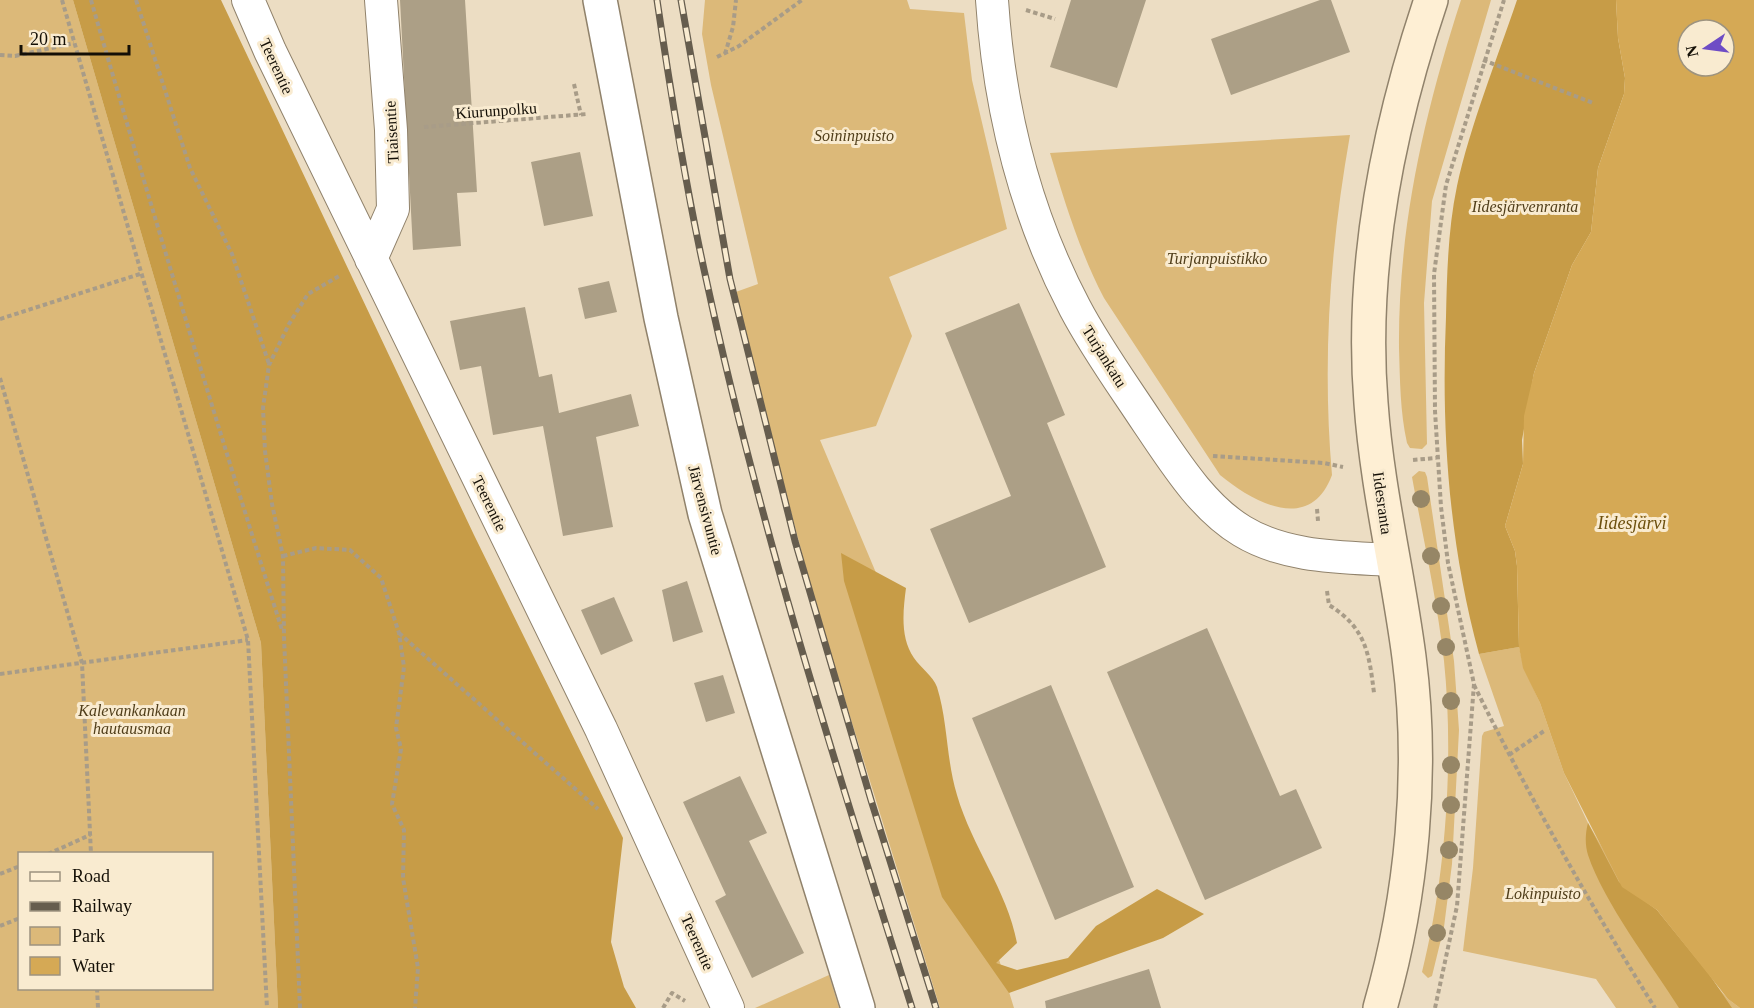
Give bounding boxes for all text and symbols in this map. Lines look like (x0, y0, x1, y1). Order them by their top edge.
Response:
scale bar (21, 18, 129, 56)
north arrow (1676, 18, 1736, 78)
text: 20 m (30, 29, 67, 49)
street label: Teerentie (256, 36, 297, 97)
text: N (1682, 43, 1701, 59)
street label: Kiurunpolku (455, 99, 537, 123)
street label: Tiaisentie (381, 100, 402, 164)
park label: Soininpuisto (814, 127, 894, 145)
park label: Iidesjärvenranta (1471, 198, 1578, 216)
park label: Turjanpuistikko (1167, 250, 1267, 268)
street label: Turjankatu (1078, 322, 1130, 391)
street label: Järvensivuntie (685, 463, 726, 557)
street label: Iidesranta (1370, 471, 1395, 535)
street label: Teerentie (469, 473, 510, 534)
water label: Iidesjärvi (1597, 513, 1667, 533)
park label: Kalevankankaan hautausmaa (77, 702, 186, 737)
legend (18, 852, 213, 990)
text: Road (72, 866, 110, 886)
park label: Lokinpuisto (1504, 885, 1581, 903)
text: Railway (72, 896, 132, 916)
street label: Teerentie (678, 912, 717, 973)
text: Park (72, 926, 105, 946)
text: Water (72, 956, 115, 976)

